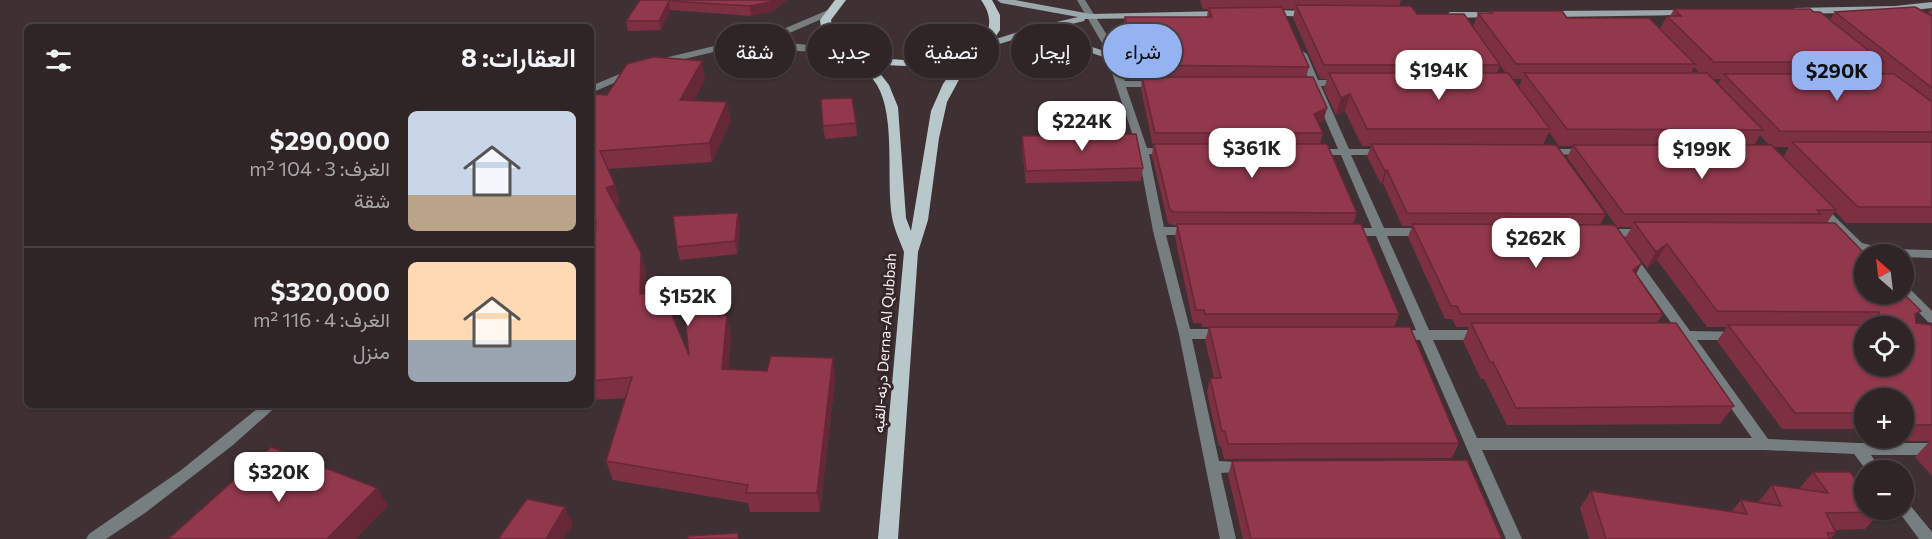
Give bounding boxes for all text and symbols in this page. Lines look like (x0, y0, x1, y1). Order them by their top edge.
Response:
chip: شقة (715, 24, 795, 78)
chip: جديد (807, 24, 892, 78)
chip: تصفية (904, 24, 999, 78)
chip: إيجار (1011, 24, 1091, 78)
chip: شراء (1103, 24, 1182, 78)
text: العقارات: 8 (461, 41, 576, 72)
icon: filters (42, 44, 75, 77)
pin: $194K (1397, 50, 1481, 101)
pin: $290K (1795, 51, 1879, 102)
text: $194K (1409, 57, 1469, 81)
text: $290K (1806, 58, 1868, 82)
pin: $224K (1040, 101, 1124, 152)
text: $224K (1052, 108, 1112, 132)
text: $290,000 (269, 124, 390, 155)
pin: $361K (1210, 128, 1294, 179)
pin: $199K (1660, 129, 1744, 180)
icon: home (456, 135, 528, 207)
text: $361K (1223, 135, 1281, 159)
text: $199K (1672, 136, 1732, 160)
text: الغرف: 3 · 104 m² (249, 156, 390, 180)
text: شقة (354, 188, 390, 212)
pin: $262K (1494, 218, 1578, 269)
text: $262K (1506, 225, 1566, 249)
north arrow (1854, 244, 1914, 304)
map controls (1854, 244, 1914, 520)
street label: درنه-القبه Derna-Al Qubbah (869, 252, 900, 433)
text: $320,000 (271, 275, 390, 306)
pin: $152K (646, 276, 730, 327)
text: $152K (659, 283, 717, 307)
icon: home (456, 286, 528, 358)
text: الغرف: 4 · 116 m² (253, 307, 390, 331)
button: locate (1854, 316, 1914, 376)
text: منزل (353, 339, 390, 363)
button: + (1854, 388, 1914, 448)
pin: $320K (237, 452, 321, 503)
text: $320K (248, 459, 310, 483)
button: − (1854, 460, 1914, 520)

